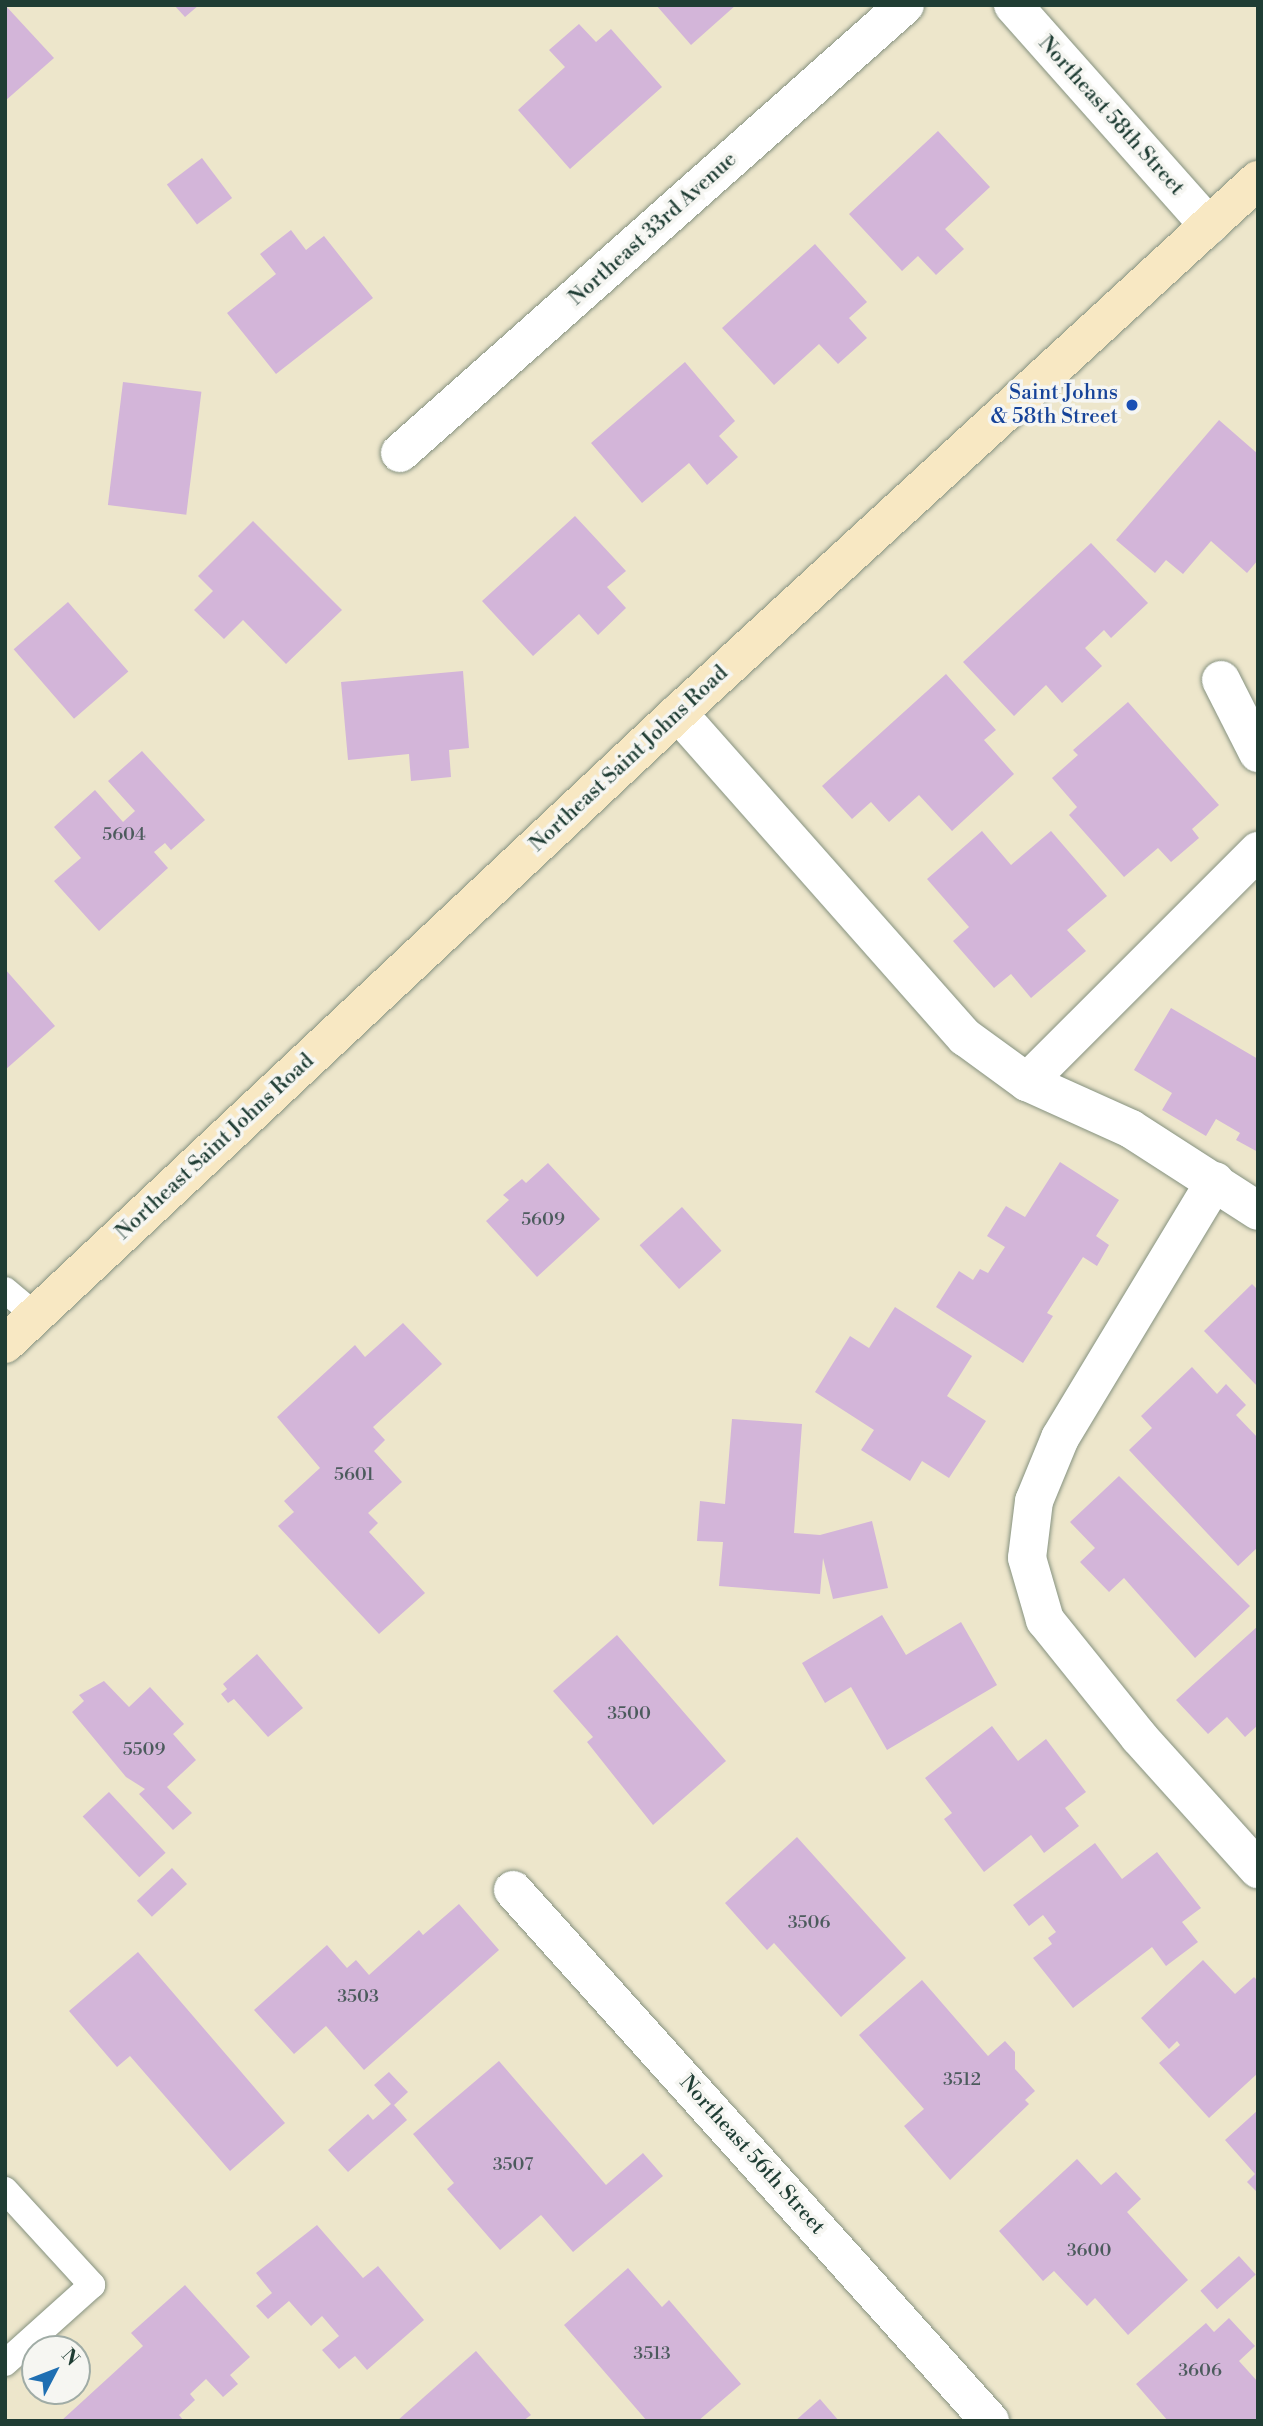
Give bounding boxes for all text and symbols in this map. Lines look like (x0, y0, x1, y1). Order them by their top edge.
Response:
street label: Northeast 58th Street (1033, 31, 1189, 201)
street label: Northeast 33rd Avenue (564, 147, 742, 311)
place label: Saint Johns & 58th Street (991, 380, 1118, 430)
marker: Saint Johns & 58th Street (1124, 397, 1140, 413)
street label: Northeast Saint Johns Road (525, 661, 733, 857)
house number: 5604 (102, 824, 146, 846)
street label: Northeast Saint Johns Road (111, 1049, 319, 1245)
house number: 5609 (521, 1209, 565, 1231)
house number: 5601 (334, 1464, 374, 1486)
house number: 3500 (607, 1703, 651, 1725)
house number: 5509 (123, 1739, 165, 1761)
house number: 3506 (788, 1912, 830, 1934)
house number: 3503 (337, 1986, 379, 2008)
house number: 3512 (943, 2069, 981, 2091)
street label: Northeast 56th Street (674, 2070, 830, 2240)
house number: 3507 (493, 2154, 533, 2176)
house number: 3600 (1067, 2240, 1111, 2262)
north arrow (21, 2335, 91, 2405)
house number: 3513 (633, 2343, 671, 2365)
text: N (56, 2344, 84, 2371)
house number: 3606 (1178, 2360, 1222, 2382)

